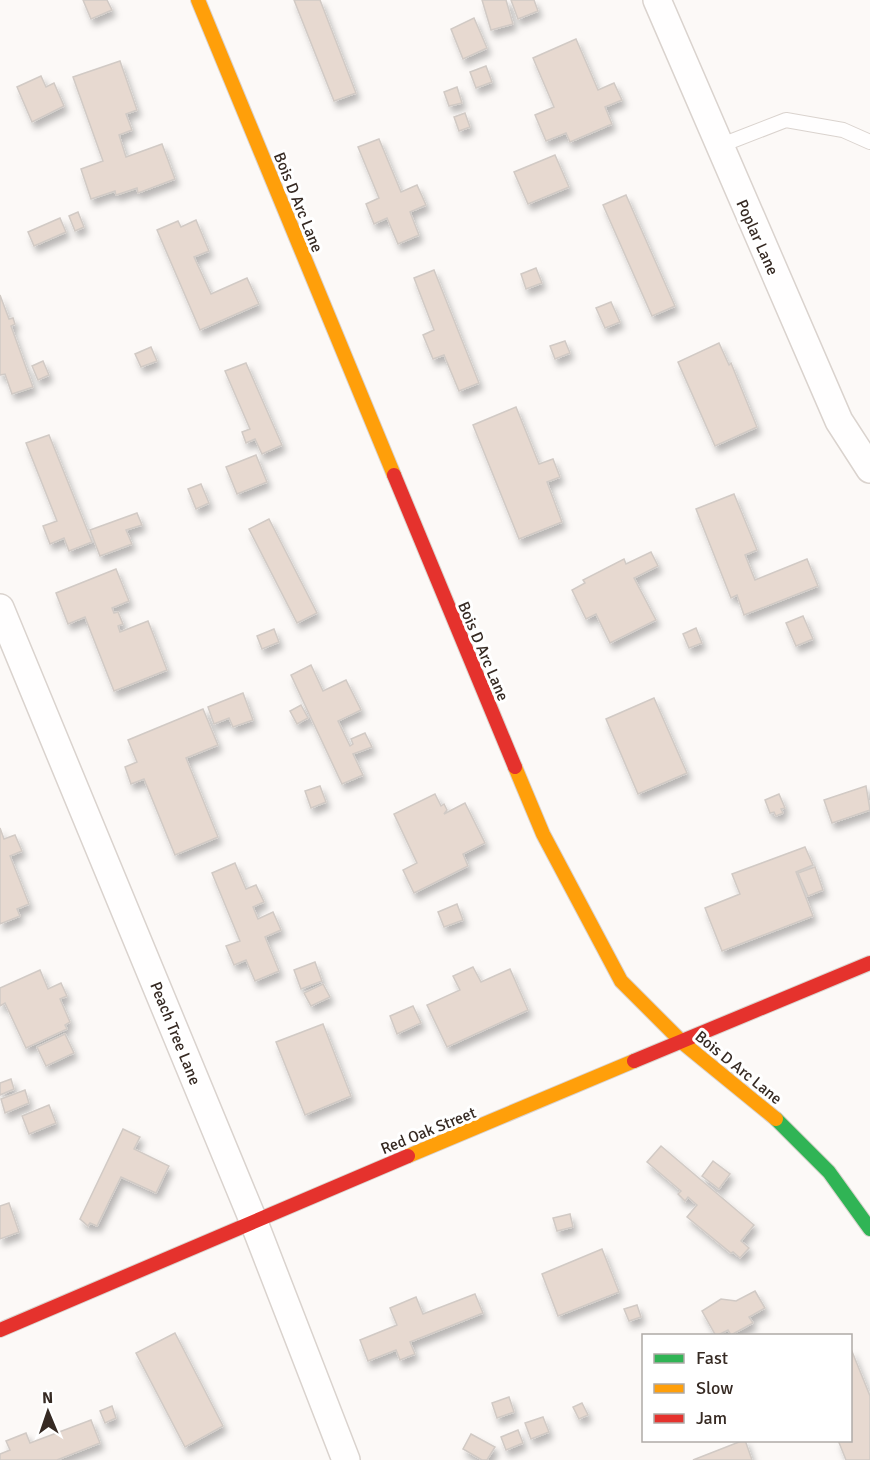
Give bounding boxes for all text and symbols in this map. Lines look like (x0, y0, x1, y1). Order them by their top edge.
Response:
street label: Bois D Arc Lane (269, 149, 327, 255)
street label: Poplar Lane (732, 196, 783, 278)
street label: Bois D Arc Lane (453, 599, 513, 704)
street label: Peach Tree Lane (145, 979, 205, 1088)
street label: Bois D Arc Lane (691, 1027, 786, 1109)
street label: Red Oak Street (378, 1103, 479, 1159)
legend (642, 1334, 852, 1442)
text: Fast (696, 1347, 728, 1369)
text: Slow (696, 1377, 733, 1399)
north arrow (18, 1382, 78, 1442)
text: N (42, 1388, 53, 1408)
text: Jam (696, 1407, 727, 1429)

